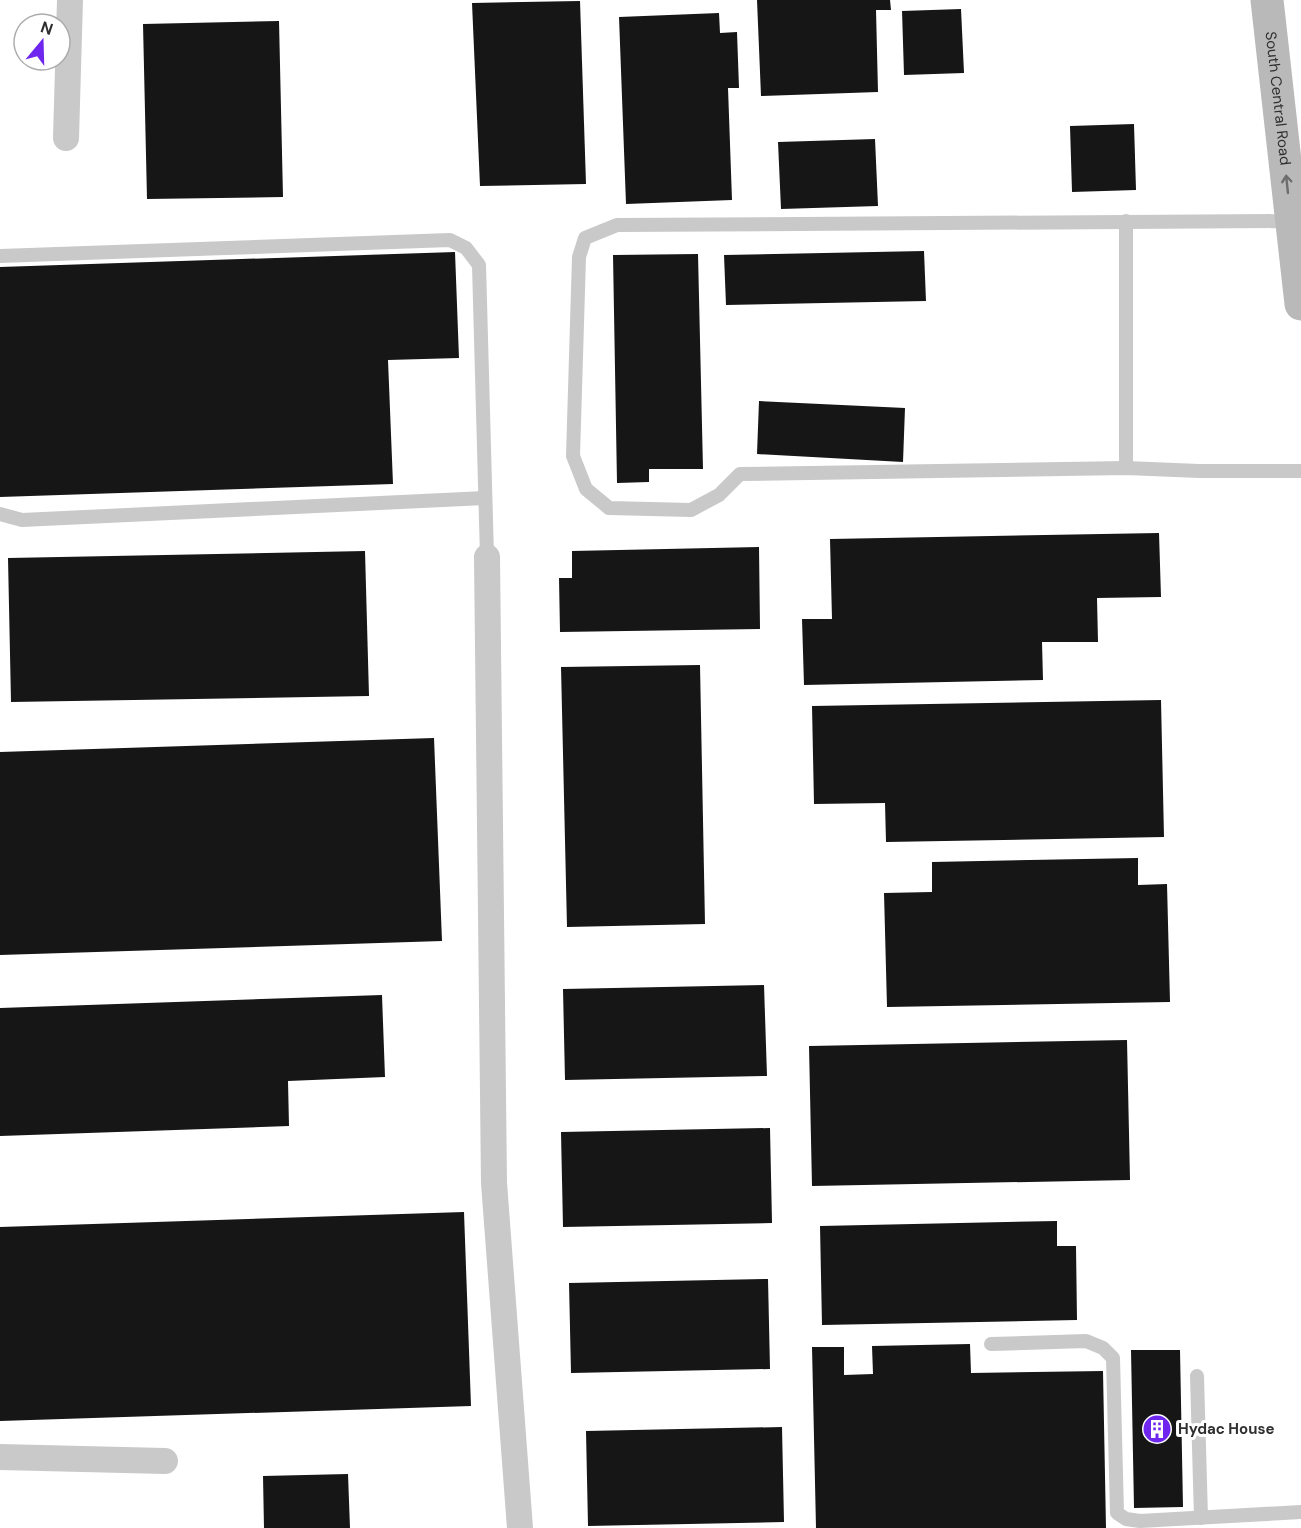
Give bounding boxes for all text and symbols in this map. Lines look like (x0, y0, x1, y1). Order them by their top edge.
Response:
north arrow (12, 12, 72, 72)
text: N (38, 16, 56, 40)
street label: South Central Road (1261, 30, 1295, 166)
one-way arrow (1282, 174, 1293, 194)
building icon: Hydac House (1141, 1413, 1173, 1445)
place label: Hydac House (1178, 1419, 1274, 1439)

